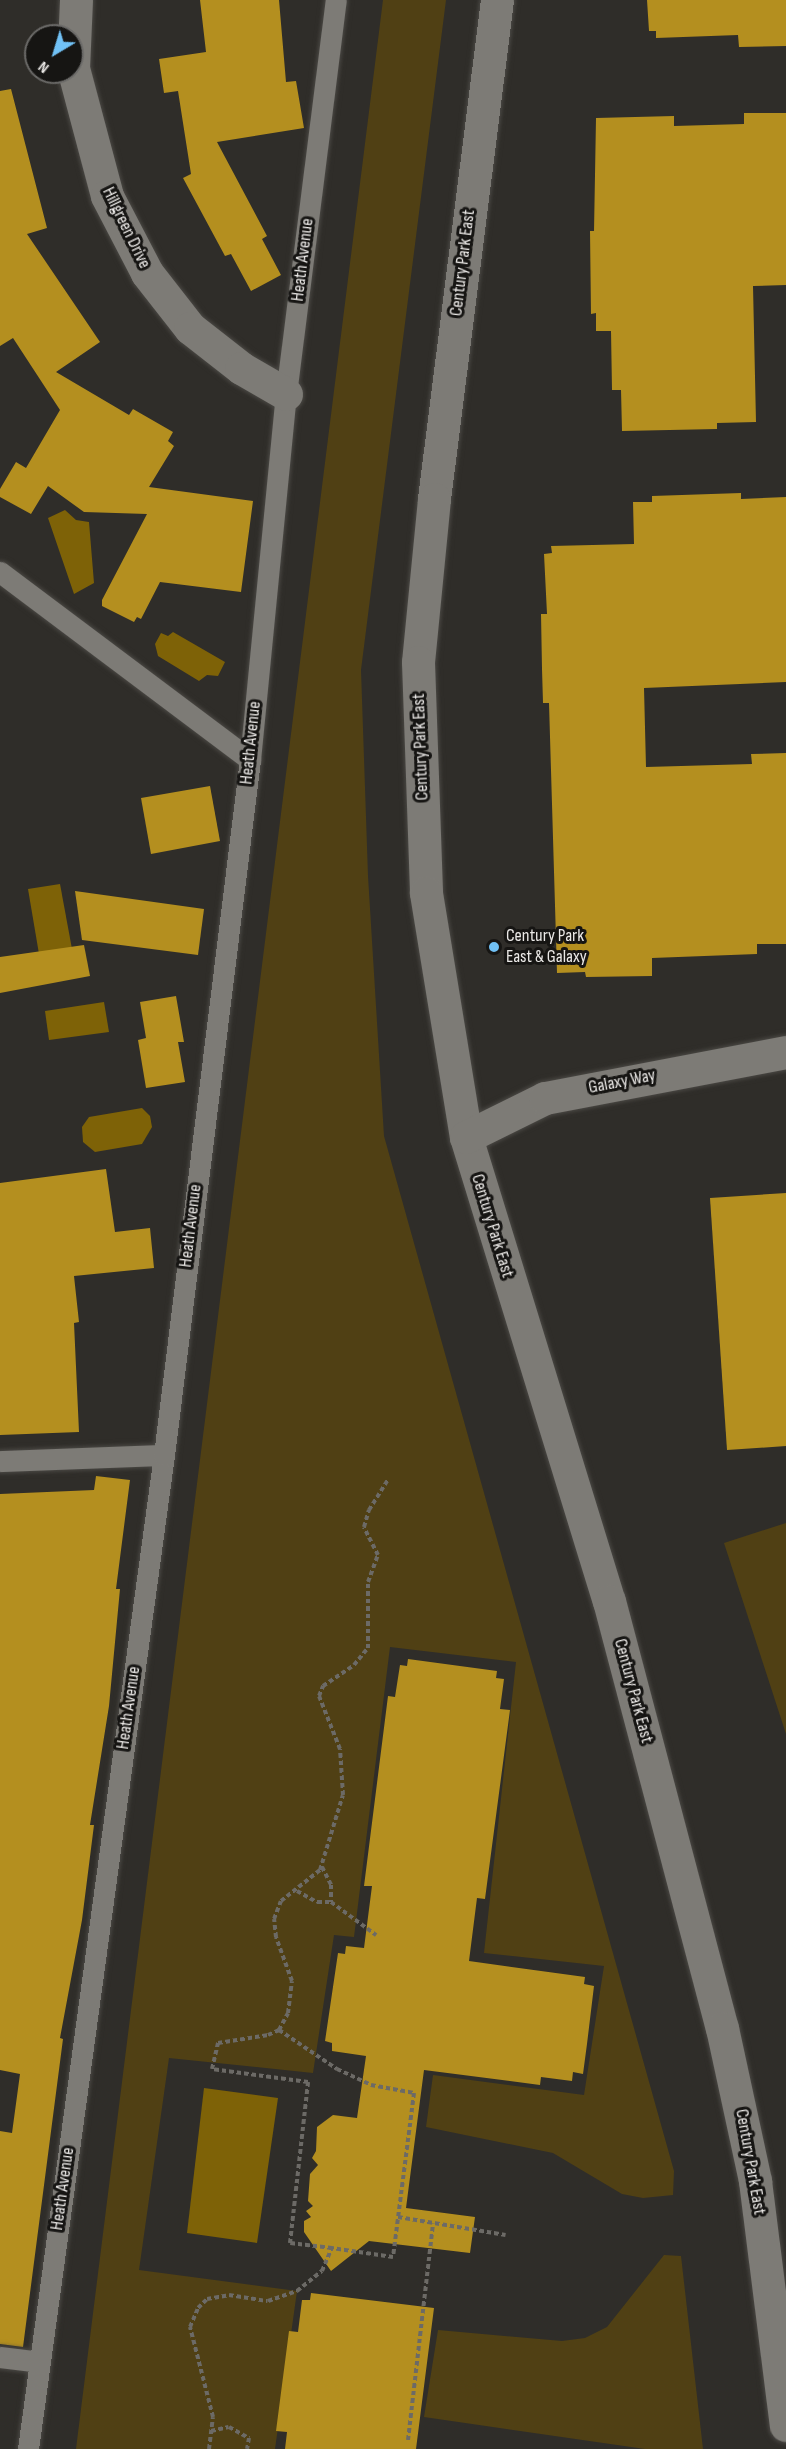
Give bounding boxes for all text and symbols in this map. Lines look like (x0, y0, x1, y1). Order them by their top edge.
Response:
north arrow (24, 24, 84, 84)
text: N (35, 57, 53, 77)
street label: Hillgreen Drive (97, 184, 155, 272)
street label: Century Park East (446, 209, 480, 317)
street label: Heath Avenue (287, 217, 319, 303)
street label: Century Park East (408, 693, 434, 801)
street label: Heath Avenue (236, 700, 266, 786)
place label: Century Park East & Galaxy (506, 926, 587, 968)
marker: Century Park East & Galaxy (487, 940, 501, 954)
street label: Galaxy Way (587, 1065, 657, 1099)
street label: Century Park East (466, 1172, 518, 1280)
street label: Heath Avenue (175, 1183, 207, 1269)
street label: Century Park East (609, 1637, 657, 1745)
street label: Heath Avenue (113, 1665, 145, 1751)
street label: Century Park East (730, 2107, 770, 2217)
street label: Heath Avenue (47, 2146, 79, 2232)

